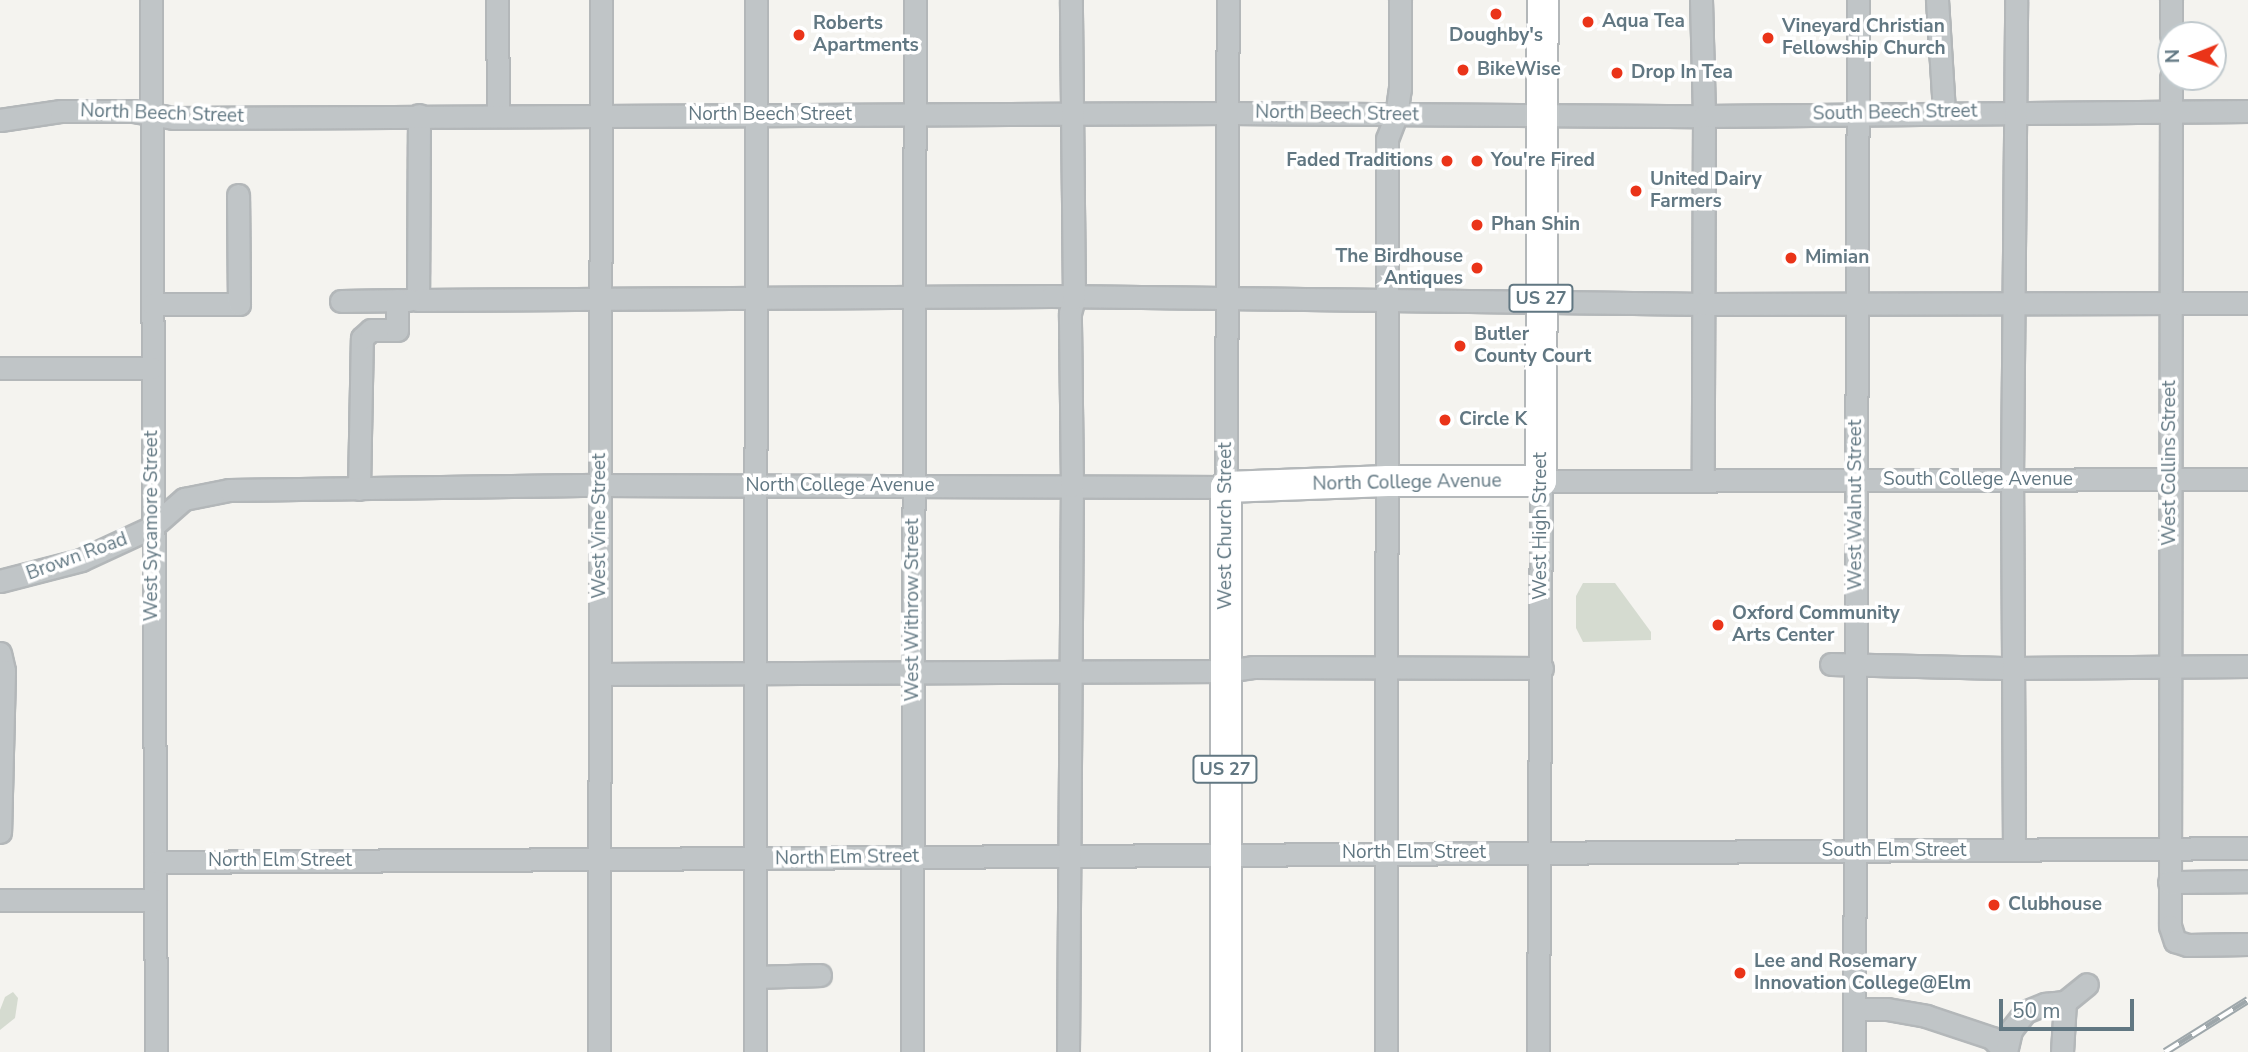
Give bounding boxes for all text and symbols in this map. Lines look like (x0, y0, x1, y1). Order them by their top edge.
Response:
marker: Doughby's (1488, 6, 1504, 22)
place label: Aqua Tea (1602, 11, 1685, 33)
place label: Roberts Apartments (813, 13, 919, 57)
marker: Aqua Tea (1580, 14, 1596, 30)
place label: Vineyard Christian Fellowship Church (1782, 16, 1946, 60)
north arrow (2157, 21, 2227, 91)
place label: Doughby's (1449, 25, 1543, 47)
marker: Roberts Apartments (791, 27, 807, 43)
marker: Vineyard Christian Fellowship Church (1760, 30, 1776, 46)
text: N (2160, 49, 2186, 64)
place label: BikeWise (1477, 59, 1561, 81)
marker: BikeWise (1455, 62, 1471, 78)
place label: Drop In Tea (1631, 62, 1733, 84)
marker: Drop In Tea (1609, 65, 1625, 81)
street label: North Beech Street (80, 100, 244, 128)
street label: South Beech Street (1813, 100, 1977, 126)
street label: North Beech Street (1255, 101, 1419, 127)
street label: North Beech Street (688, 104, 852, 126)
place label: Faded Traditions (1286, 150, 1433, 172)
place label: You're Fired (1491, 150, 1595, 172)
marker: Faded Traditions (1439, 153, 1455, 169)
marker: You're Fired (1469, 153, 1485, 169)
place label: United Dairy Farmers (1650, 169, 1762, 213)
marker: United Dairy Farmers (1628, 183, 1644, 199)
place label: Phan Shin (1491, 214, 1580, 236)
marker: Phan Shin (1469, 217, 1485, 233)
place label: The Birdhouse Antiques (1335, 246, 1463, 290)
place label: Mimian (1805, 247, 1869, 269)
marker: Mimian (1783, 250, 1799, 266)
marker: The Birdhouse Antiques (1469, 260, 1485, 276)
road number: US 27 (1508, 284, 1574, 312)
place label: Butler County Court (1474, 324, 1591, 368)
marker: Butler County Court (1452, 338, 1468, 354)
street label: West Collins Street (2159, 380, 2181, 546)
place label: Circle K (1459, 409, 1527, 431)
marker: Circle K (1437, 412, 1453, 428)
street label: West Walnut Street (1845, 420, 1867, 590)
street label: West Sycamore Street (141, 431, 163, 621)
street label: West Church Street (1215, 442, 1237, 610)
street label: West High Street (1530, 452, 1552, 600)
street label: West Vine Street (589, 453, 611, 599)
street label: South College Avenue (1883, 469, 2073, 491)
street label: North College Avenue (1312, 470, 1502, 496)
street label: North College Avenue (746, 475, 934, 497)
street label: West Withrow Street (902, 518, 924, 702)
street label: Brown Road (23, 528, 131, 586)
place label: Oxford Community Arts Center (1732, 603, 1900, 647)
marker: Oxford Community Arts Center (1710, 617, 1726, 633)
road number: US 27 (1192, 754, 1258, 784)
street label: South Elm Street (1822, 840, 1966, 862)
street label: North Elm Street (1342, 842, 1486, 864)
street label: North Elm Street (775, 845, 919, 871)
street label: North Elm Street (208, 850, 352, 872)
place label: Clubhouse (2008, 894, 2102, 916)
marker: Clubhouse (1986, 897, 2002, 913)
place label: Lee and Rosemary Innovation College@Elm (1754, 951, 1971, 995)
marker: Lee and Rosemary Innovation College@Elm (1732, 965, 1748, 981)
scale bar (2003, 986, 2138, 1030)
text: 50 m (2012, 997, 2061, 1025)

